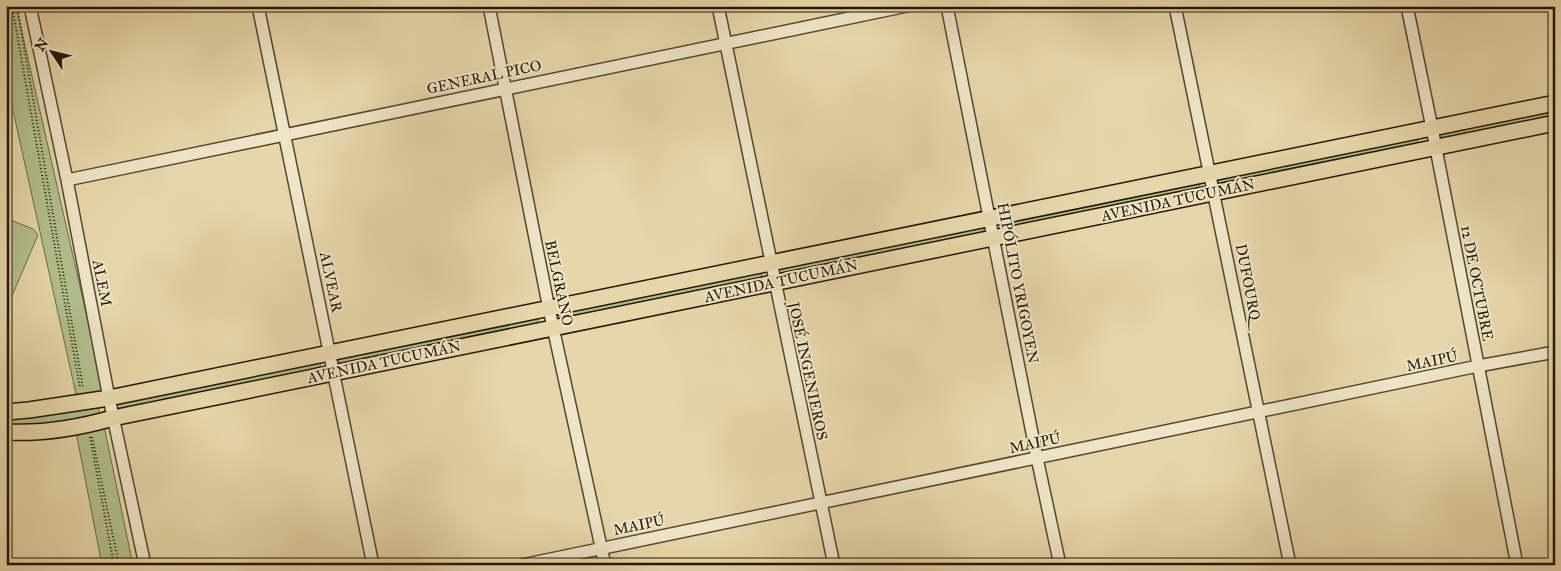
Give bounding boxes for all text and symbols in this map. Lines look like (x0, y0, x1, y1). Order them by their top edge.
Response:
north arrow (28, 28, 78, 78)
text: N (31, 35, 52, 55)
street label: GENERAL PICO (425, 56, 543, 98)
street label: AVENIDA TUCUMÁN (1098, 174, 1257, 225)
street label: HIPÓLITO YRIGOYEN (994, 201, 1043, 365)
street label: 12 DE OCTUBRE (1457, 224, 1497, 342)
street label: BELGRANO (541, 238, 577, 328)
street label: DUFOURQ (1232, 242, 1266, 332)
street label: ALVEAR (316, 249, 346, 314)
street label: AVENIDA TUCUMÁN (701, 255, 860, 306)
street label: ALEM (88, 257, 115, 308)
street label: JOSÉ INGENIEROS (783, 298, 832, 442)
street label: AVENIDA TUCUMÁN (304, 336, 463, 387)
street label: MAIPÚ (1404, 346, 1460, 375)
street label: MAIPÚ (1007, 428, 1063, 457)
street label: MAIPÚ (611, 510, 667, 539)

